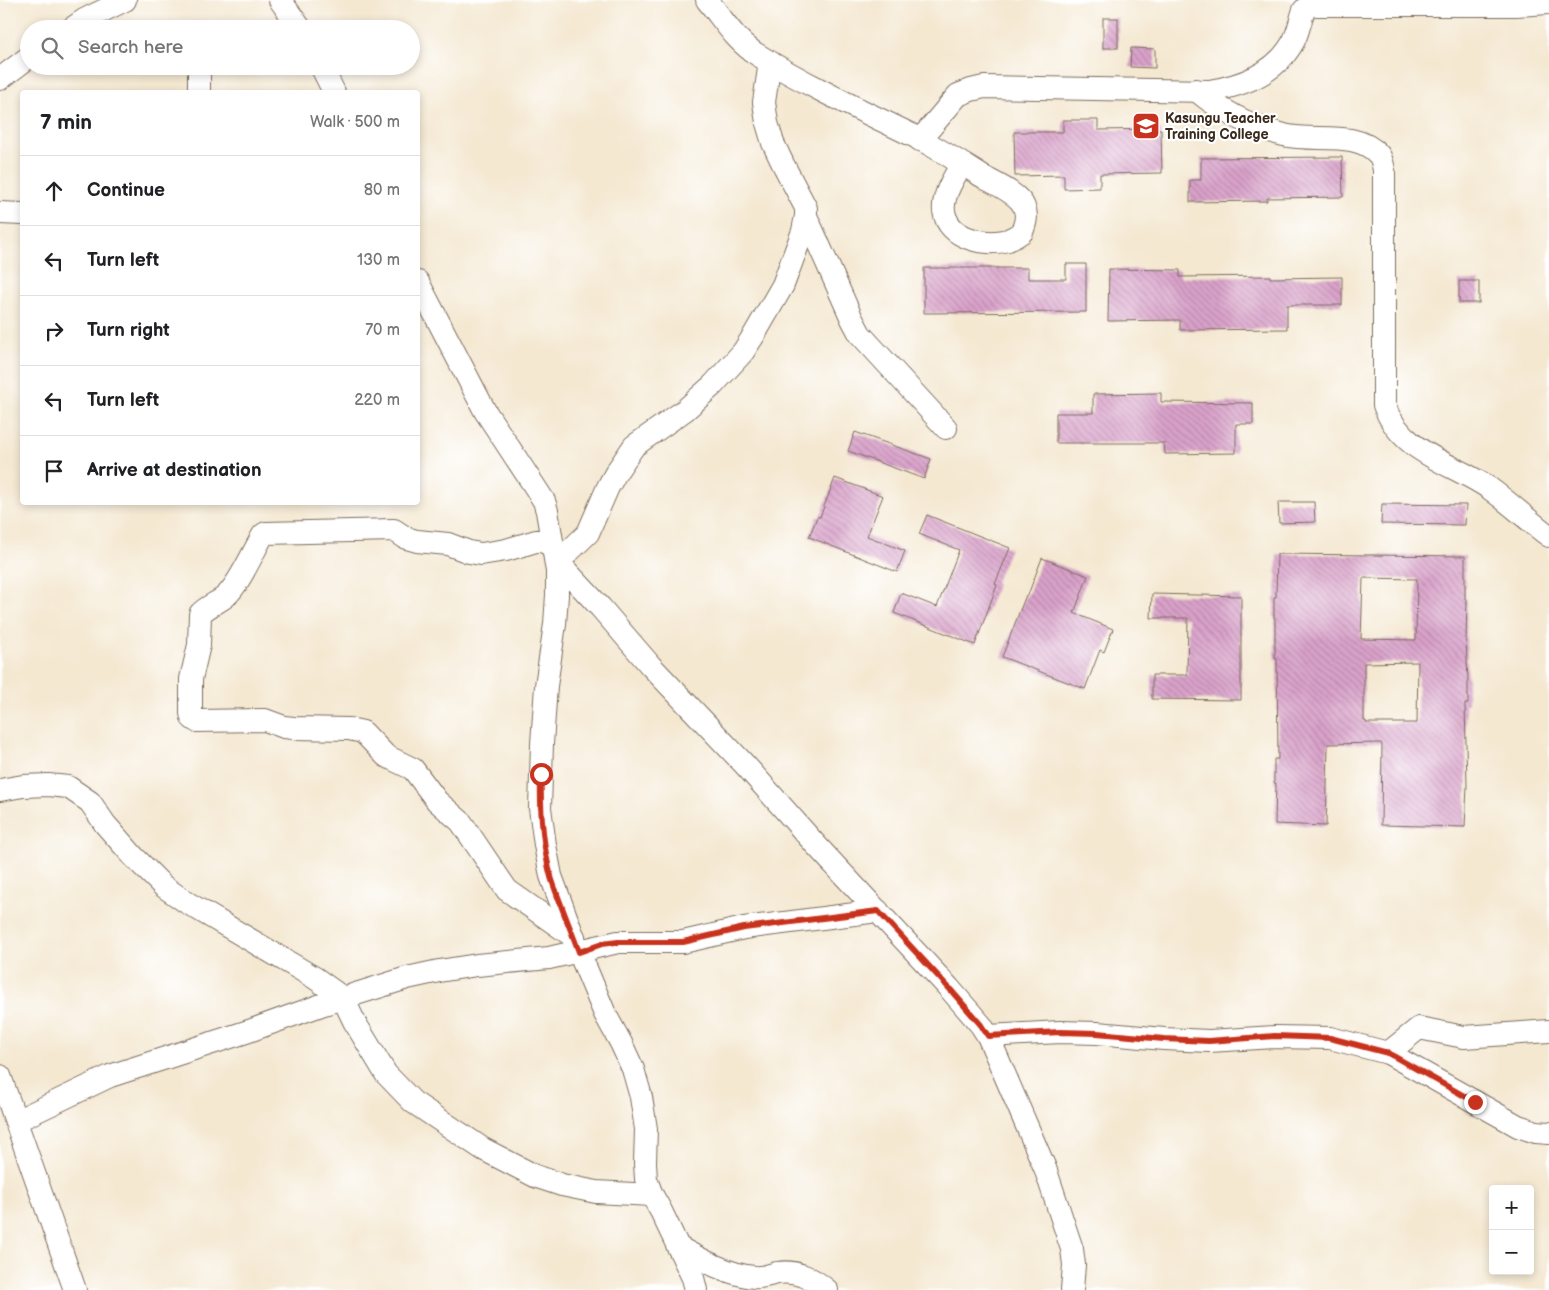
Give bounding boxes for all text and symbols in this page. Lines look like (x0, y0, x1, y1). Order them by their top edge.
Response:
search box (20, 20, 420, 75)
icon: search (38, 34, 66, 62)
text: Search here (78, 36, 183, 59)
text: 7 min (40, 110, 92, 135)
place label: Kasungu Teacher Training College (1165, 110, 1276, 143)
school or university icon: Kasungu Teacher Training College (1131, 111, 1161, 141)
text: Walk · 500 m (310, 113, 400, 132)
icon: ahead (40, 177, 68, 205)
text: Continue (87, 179, 165, 202)
text: 80 m (364, 181, 400, 200)
icon: left (40, 247, 68, 275)
text: Turn left (87, 249, 159, 272)
text: 130 m (357, 251, 400, 270)
icon: right (40, 317, 68, 345)
text: Turn right (87, 319, 170, 342)
text: 70 m (365, 321, 400, 340)
icon: left (40, 387, 68, 415)
text: Turn left (87, 389, 159, 412)
text: 220 m (354, 391, 400, 410)
icon: arrive (40, 457, 68, 485)
text: Arrive at destination (87, 459, 262, 482)
route start (530, 763, 553, 786)
route end (1464, 1091, 1487, 1114)
map controls (1489, 1185, 1534, 1275)
button: + (1489, 1185, 1534, 1230)
button: − (1489, 1230, 1534, 1275)

